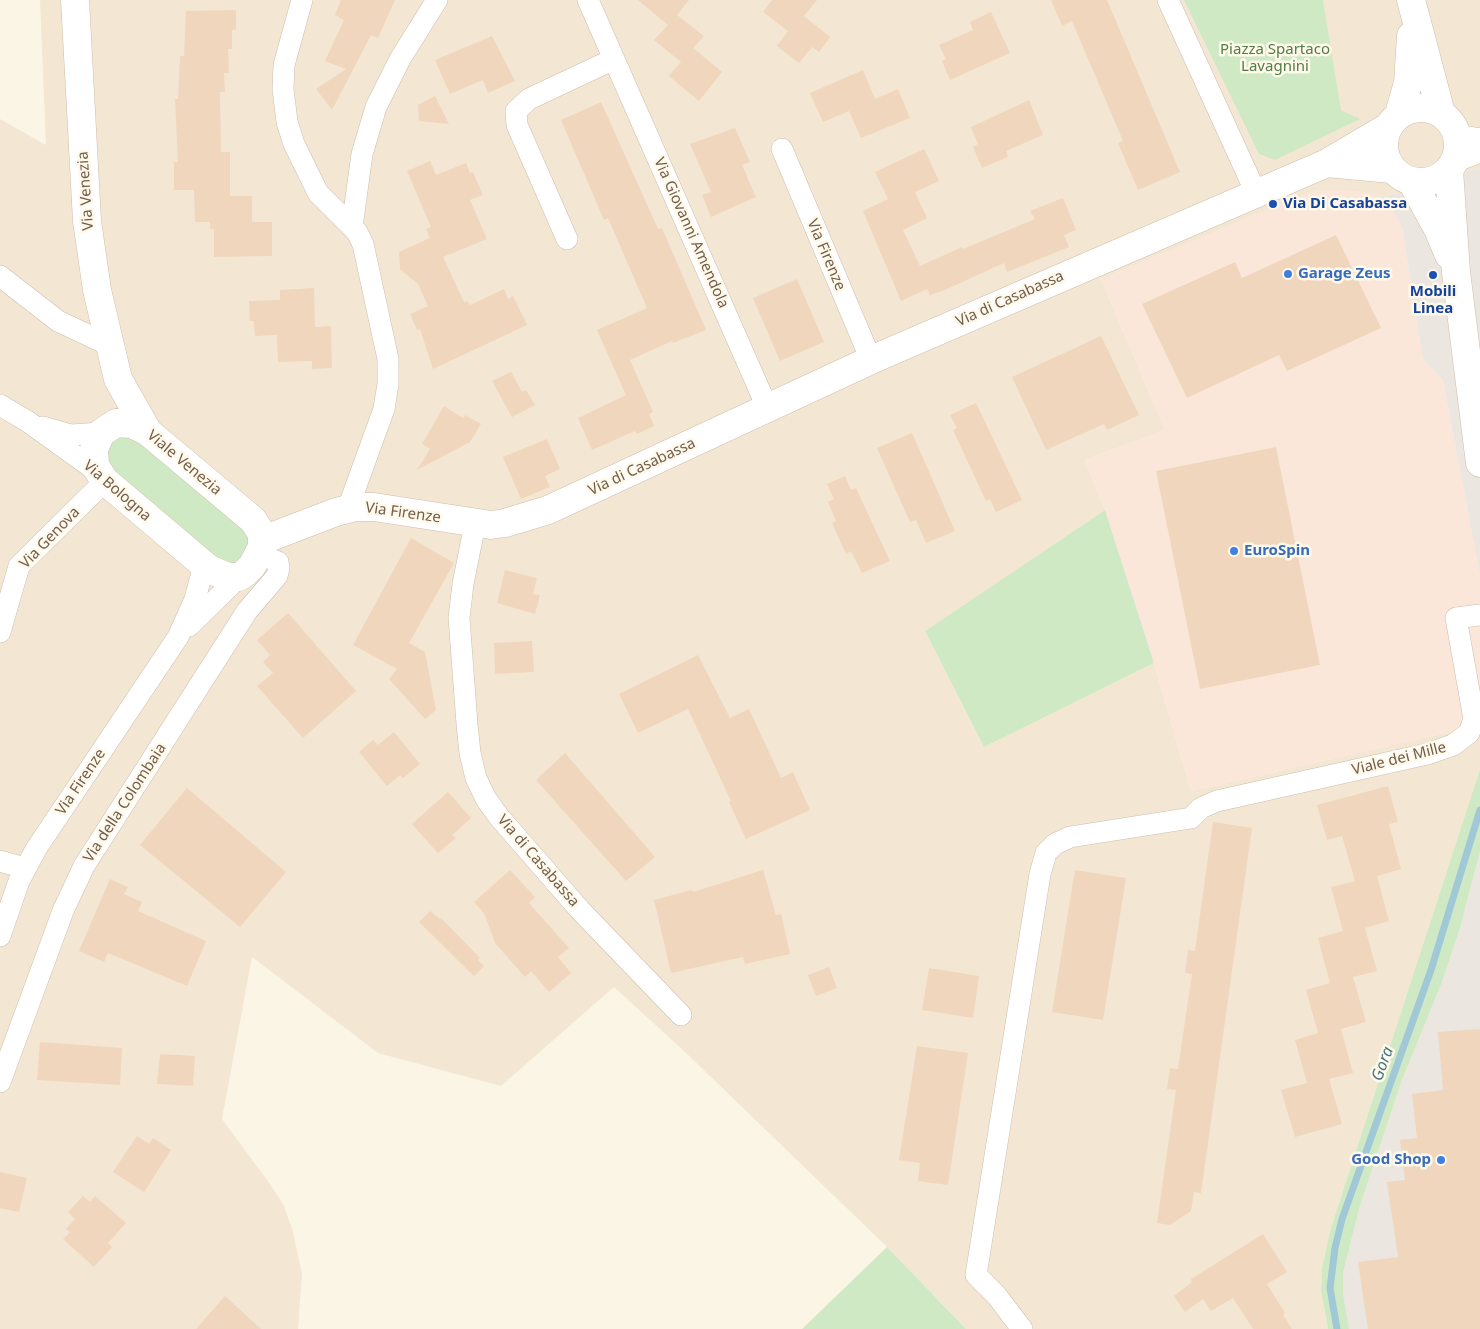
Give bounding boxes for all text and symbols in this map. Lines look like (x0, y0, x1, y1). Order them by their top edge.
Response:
park label: Piazza Spartaco Lavagnini (1220, 41, 1330, 76)
street label: Via Venezia (74, 151, 98, 231)
street label: Via Giovanni Amendola (650, 155, 732, 311)
place label: Via Di Casabassa (1283, 195, 1407, 213)
marker: Via Di Casabassa (1267, 198, 1279, 210)
street label: Via Firenze (803, 217, 849, 293)
place label: Garage Zeus (1298, 265, 1390, 283)
street label: Via di Casabassa (953, 267, 1067, 331)
marker: Garage Zeus (1282, 268, 1294, 280)
marker: Mobili Linea (1427, 269, 1439, 281)
place label: Mobili Linea (1410, 283, 1456, 318)
street label: Viale Venezia (143, 427, 225, 499)
street label: Via di Casabassa (586, 434, 698, 500)
street label: Via Bologna (79, 457, 155, 525)
street label: Via Firenze (364, 499, 442, 527)
street label: Via Genova (16, 503, 84, 573)
place label: EuroSpin (1244, 542, 1310, 560)
marker: EuroSpin (1228, 545, 1240, 557)
street label: Viale dei Mille (1350, 739, 1448, 779)
street label: Via della Colombaia (80, 740, 170, 866)
street label: Via Firenze (52, 745, 110, 819)
street label: Via di Casabassa (493, 811, 583, 911)
water label: Gora (1368, 1044, 1398, 1084)
place label: Good Shop (1351, 1151, 1431, 1169)
marker: Good Shop (1435, 1154, 1447, 1166)

